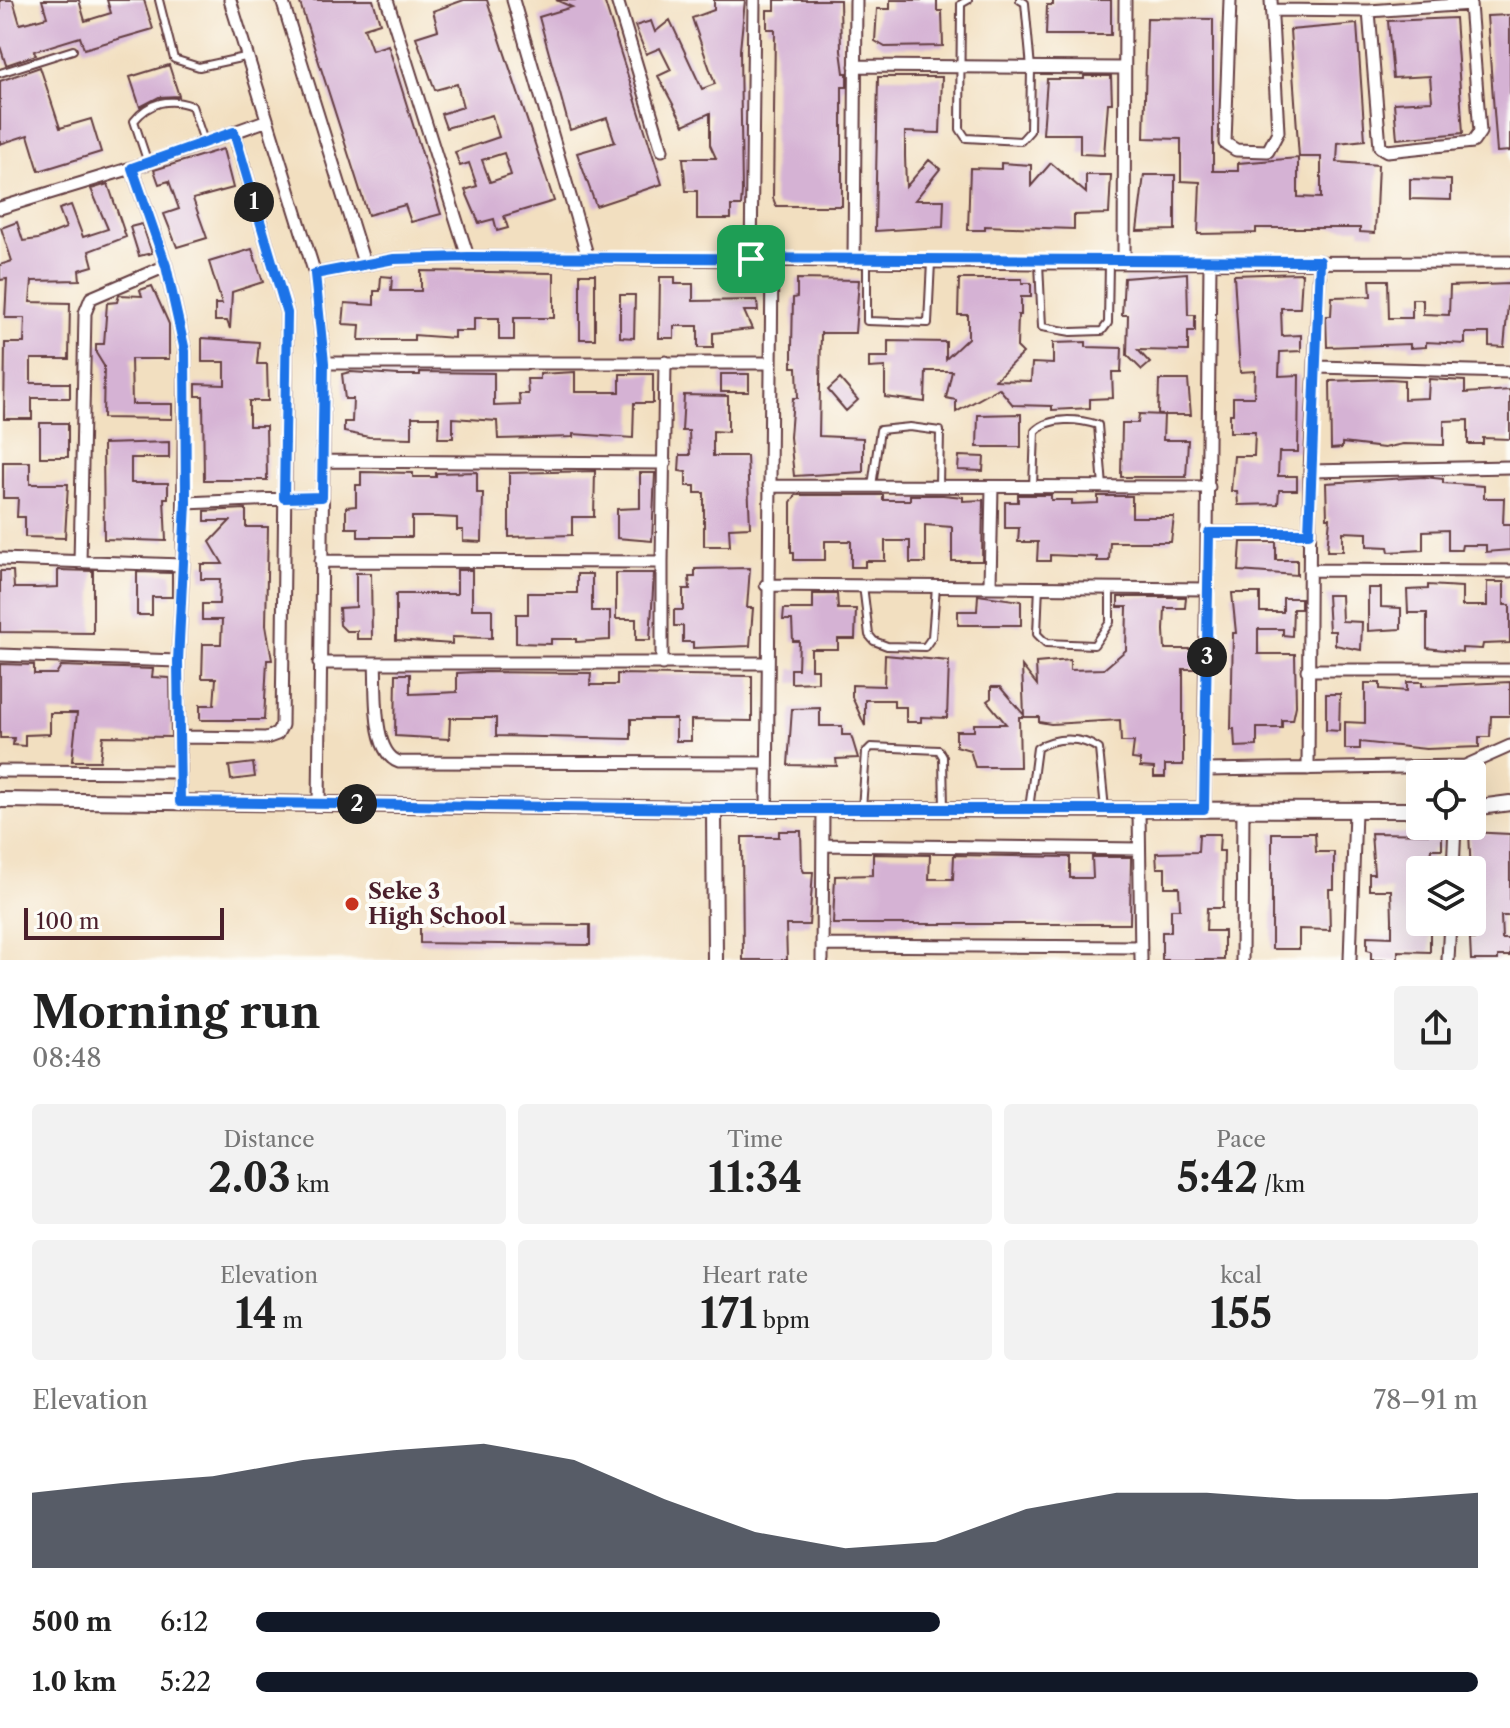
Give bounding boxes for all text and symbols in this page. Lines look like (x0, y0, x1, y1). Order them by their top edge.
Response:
pin: 1 (234, 182, 274, 222)
text: 1 (249, 188, 259, 215)
pin (717, 225, 785, 293)
icon: arrive (729, 237, 773, 281)
pin: 3 (1187, 637, 1227, 677)
text: 3 (1201, 643, 1213, 670)
map controls (1406, 760, 1486, 936)
button: locate (1406, 760, 1486, 840)
pin: 2 (337, 784, 377, 824)
text: 2 (351, 790, 364, 817)
button: layers (1406, 856, 1486, 936)
place label: Seke 3 High School (368, 878, 506, 930)
marker: Seke 3 High School (343, 895, 361, 913)
scale bar (24, 904, 224, 940)
text: 100 m (36, 908, 99, 935)
text: Morning run (32, 985, 321, 1039)
button: share (1394, 986, 1478, 1070)
text: 08:48 (32, 1042, 102, 1074)
text: Distance (223, 1126, 315, 1153)
text: Time (727, 1126, 783, 1153)
text: Pace (1216, 1126, 1266, 1153)
text: 2.03 (208, 1153, 291, 1202)
text: 11:34 (708, 1153, 802, 1202)
text: 5:42 (1177, 1153, 1258, 1202)
text: km (291, 1171, 330, 1198)
text: /km (1258, 1171, 1305, 1198)
text: Elevation (220, 1262, 318, 1289)
text: Heart rate (702, 1262, 808, 1289)
text: kcal (1220, 1262, 1262, 1289)
text: 14 (235, 1289, 277, 1338)
text: 171 (700, 1289, 757, 1338)
text: 155 (1210, 1289, 1272, 1338)
text: m (277, 1307, 303, 1334)
text: bpm (757, 1307, 810, 1334)
text: Elevation (32, 1384, 148, 1416)
text: 78–91 m (1373, 1384, 1478, 1416)
text: 500 m (32, 1606, 112, 1638)
text: 6:12 (160, 1606, 208, 1638)
text: 1.0 km (32, 1666, 117, 1698)
text: 5:22 (160, 1666, 211, 1698)

